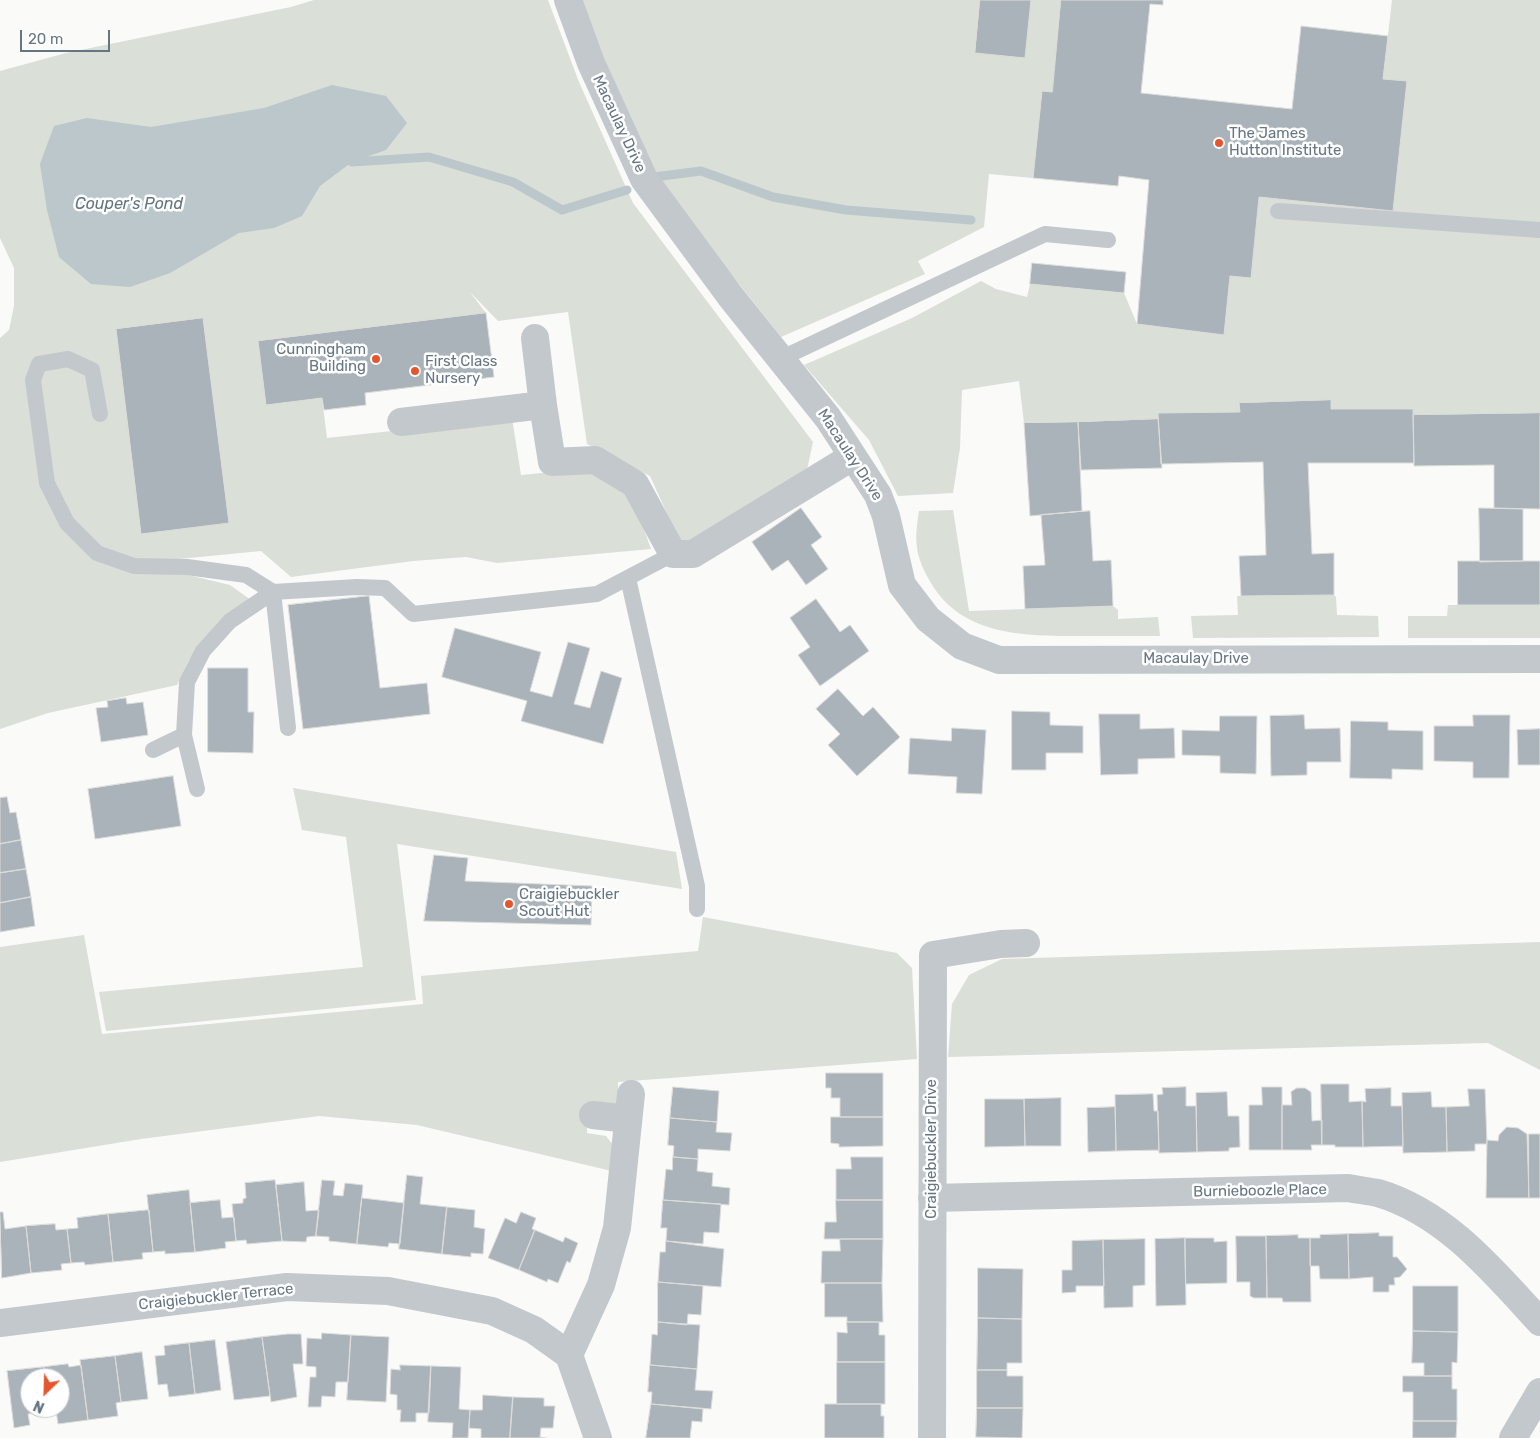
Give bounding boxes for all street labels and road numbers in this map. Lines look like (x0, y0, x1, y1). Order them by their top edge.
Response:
street label: Macaulay Drive (589, 72, 649, 176)
street label: Macaulay Drive (814, 406, 886, 504)
street label: Macaulay Drive (1143, 650, 1249, 668)
street label: Craigiebuckler Drive (923, 1079, 941, 1219)
street label: Burnieboozle Place (1193, 1181, 1327, 1201)
street label: Craigiebuckler Terrace (138, 1280, 294, 1314)

